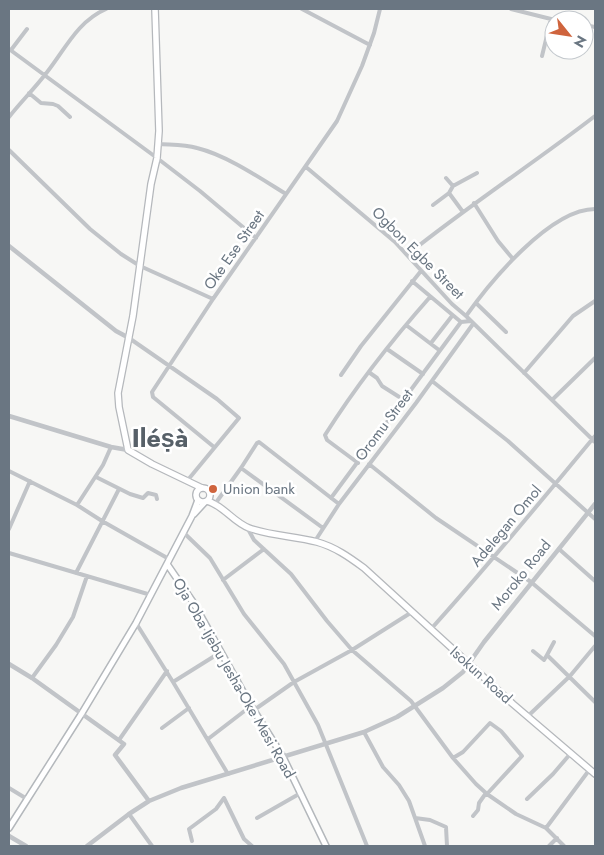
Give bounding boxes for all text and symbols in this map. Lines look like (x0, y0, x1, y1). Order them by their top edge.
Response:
north arrow (544, 10, 594, 60)
text: N (569, 32, 592, 51)
street label: Ogbon Egbe Street (367, 202, 470, 305)
street label: Oke Ese Street (198, 205, 270, 294)
street label: Oromu Street (350, 384, 419, 465)
district label: Iléṣà (132, 420, 188, 456)
place label: Union bank (223, 478, 295, 500)
street label: Adelegan Omol (465, 480, 547, 572)
marker: Union bank (207, 483, 219, 495)
street label: Moroko Road (486, 535, 556, 615)
street label: Oja Oba Ijebu Jesha-Oke Mesi Road (167, 574, 301, 782)
street label: Isokun Road (445, 641, 517, 709)

